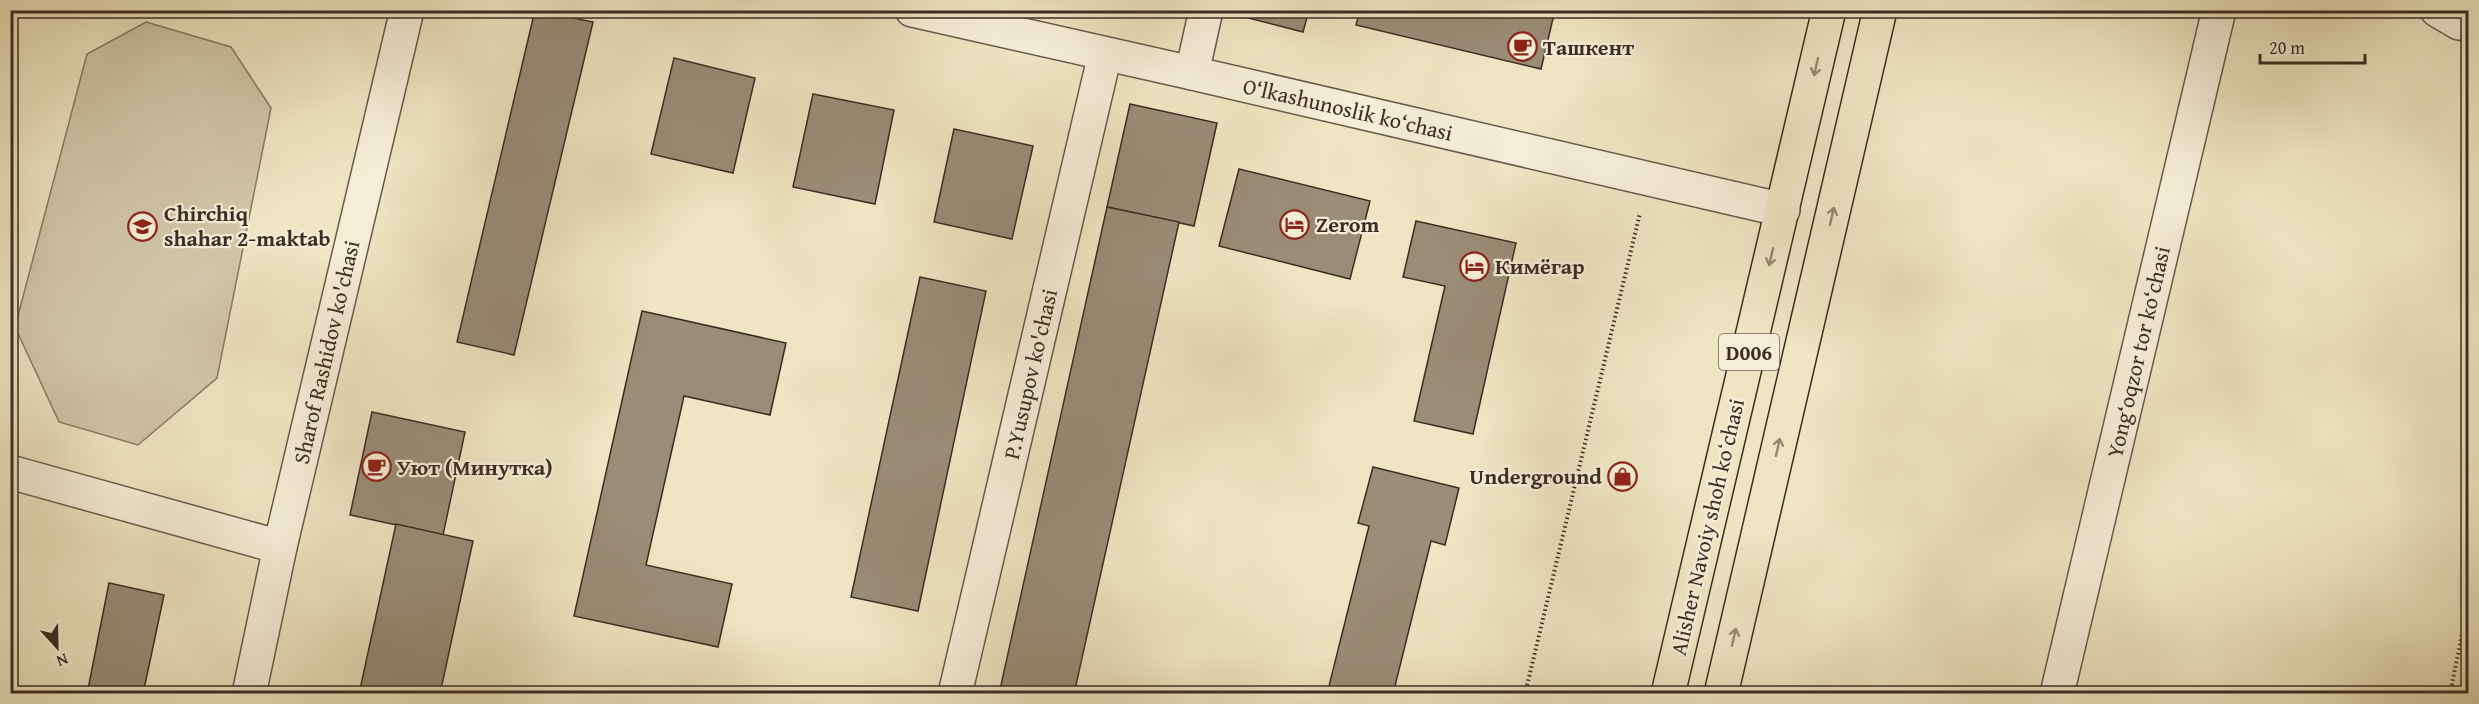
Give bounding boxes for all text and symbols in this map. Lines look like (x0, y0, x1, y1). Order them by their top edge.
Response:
scale bar (2260, 27, 2365, 65)
cafe icon: Ташкент (1506, 31, 1538, 63)
place label: Ташкент (1543, 31, 1634, 63)
text: 20 m (2269, 34, 2305, 61)
one-way arrow (1810, 57, 1821, 77)
street label: O‘lkashunoslik ko‘chasi (1240, 69, 1456, 149)
place label: Chirchiq shahar 2-maktab (164, 197, 331, 254)
one-way arrow (1827, 207, 1839, 226)
hotel icon: Zerom (1279, 208, 1311, 240)
place label: Zerom (1316, 208, 1379, 240)
school or university icon: Chirchiq shahar 2-maktab (127, 210, 159, 242)
street label: Sharof Rashidov ko'chasi (285, 237, 367, 467)
street label: Yong‘oqzor tor ko‘chasi (2098, 243, 2178, 461)
one-way arrow (1765, 247, 1777, 266)
hotel icon: Кимёгар (1458, 250, 1490, 282)
place label: Кимёгар (1495, 250, 1585, 282)
street label: P.Yusupov ko'chasi (995, 286, 1065, 462)
road number: D006 (1719, 334, 1779, 370)
street label: Alisher Navoiy shoh koʻchasi (1662, 395, 1752, 659)
one-way arrow (1773, 437, 1785, 456)
cafe icon: Уют (Минутка) (360, 451, 392, 483)
place label: Уют (Минутка) (397, 451, 553, 483)
place label: Underground (1469, 460, 1602, 492)
shop icon: Underground (1607, 460, 1639, 492)
north arrow (27, 617, 87, 677)
one-way arrow (1729, 627, 1740, 647)
text: N (53, 648, 72, 674)

